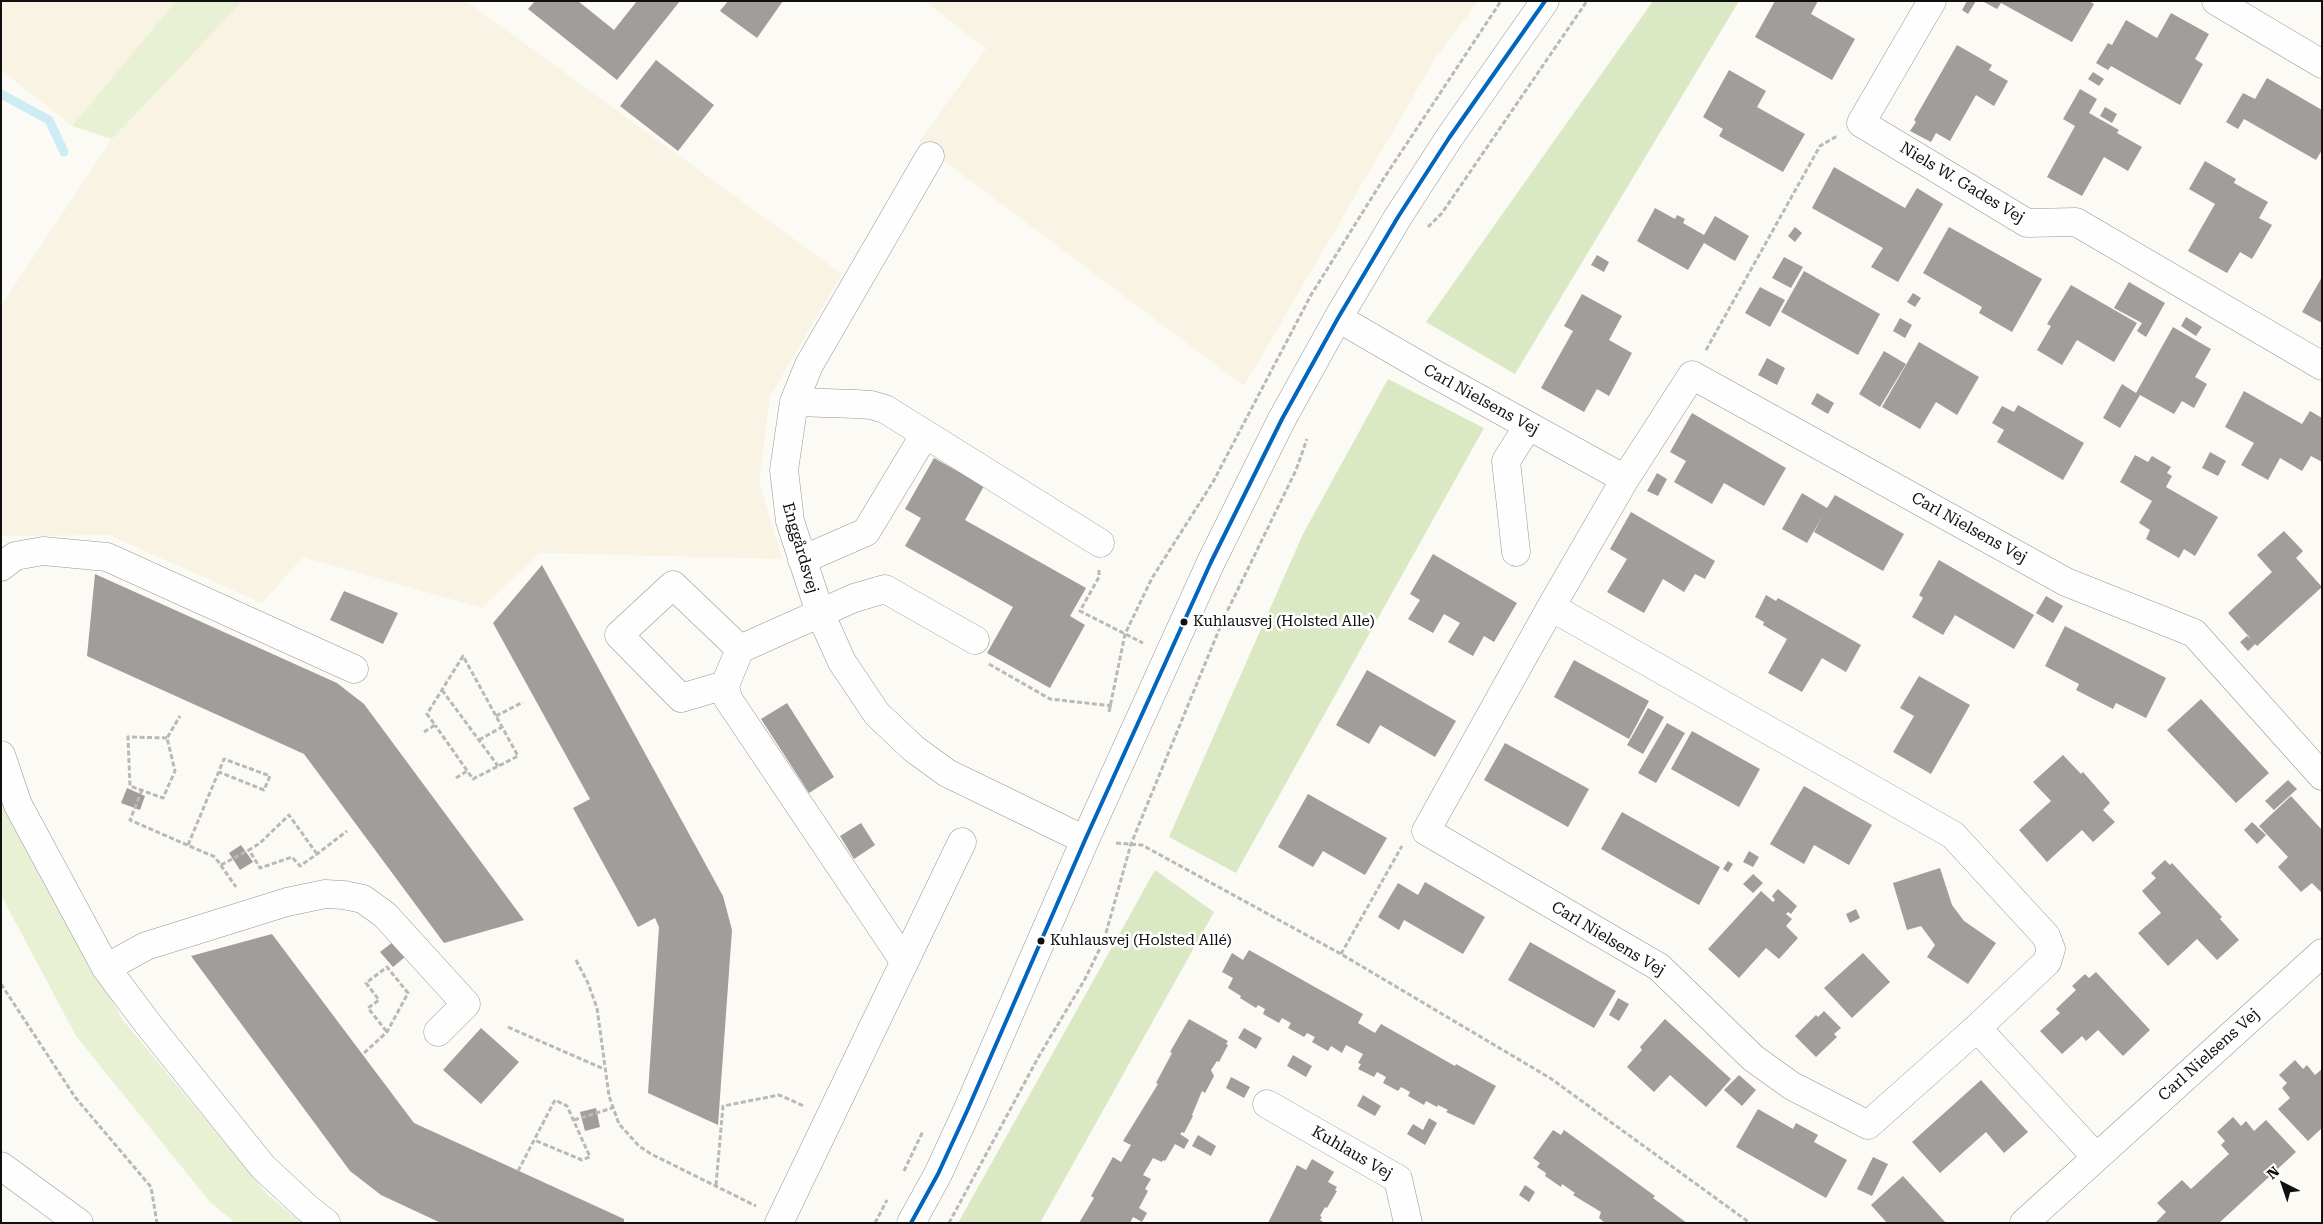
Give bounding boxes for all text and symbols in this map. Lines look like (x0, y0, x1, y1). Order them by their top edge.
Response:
street label: Niels W. Gades Vej (1896, 138, 2028, 228)
street label: Carl Nielsens Vej (1420, 360, 1542, 440)
street label: Carl Nielsens Vej (1908, 488, 2030, 568)
street label: Enggårdsvej (778, 500, 822, 596)
place label: Kuhlausvej (Holsted Alle) (1193, 613, 1375, 631)
marker: Kuhlausvej (Holsted Alle) (1179, 617, 1189, 627)
street label: Carl Nielsens Vej (1548, 897, 1668, 981)
place label: Kuhlausvej (Holsted Allé) (1050, 932, 1232, 950)
marker: Kuhlausvej (Holsted Allé) (1036, 936, 1046, 946)
street label: Carl Nielsens Vej (2155, 1005, 2263, 1105)
street label: Kuhlaus Vej (1308, 1122, 1396, 1184)
north arrow (2258, 1159, 2308, 1209)
text: N (2264, 1163, 2282, 1182)

